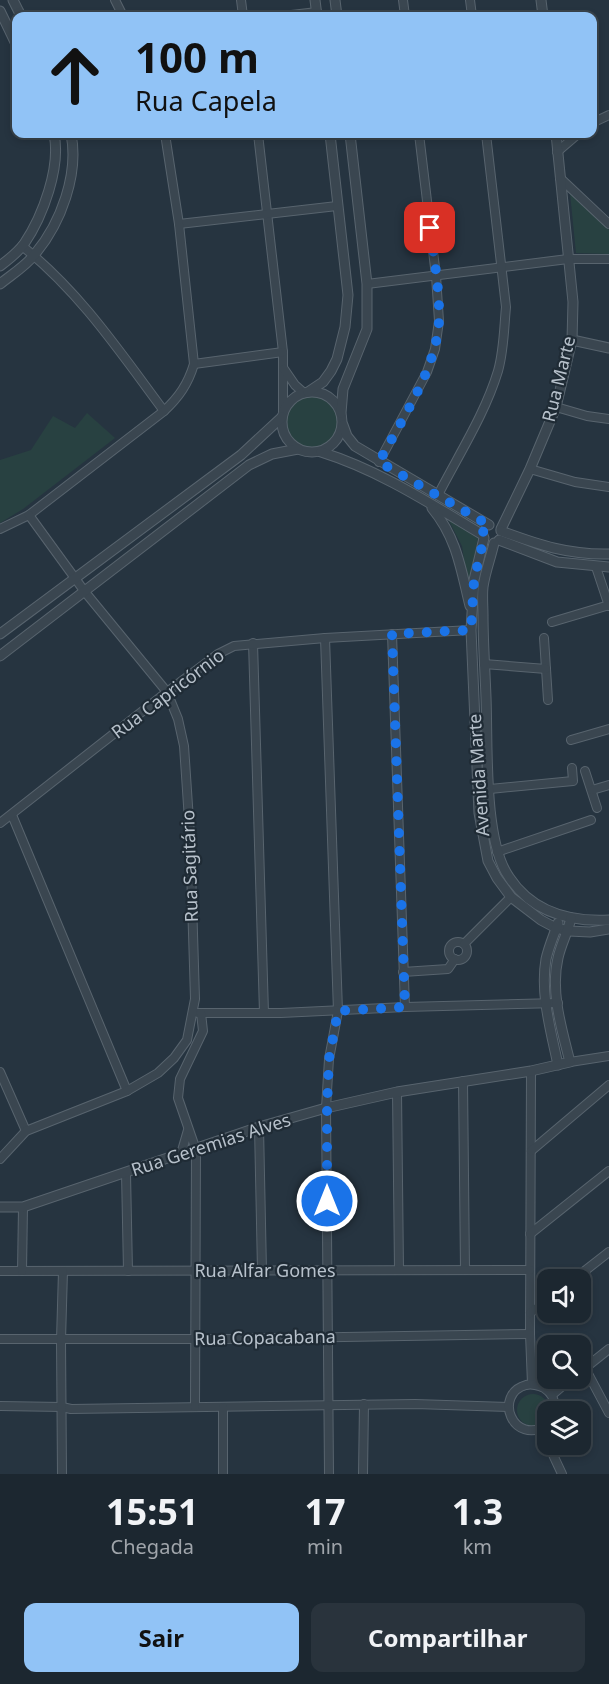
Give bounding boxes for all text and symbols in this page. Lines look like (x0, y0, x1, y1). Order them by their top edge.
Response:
text: 100 m (135, 28, 259, 85)
icon: ahead (36, 36, 114, 114)
text: Rua Capela (135, 82, 277, 119)
pin (404, 202, 455, 253)
icon: arrive (413, 211, 446, 244)
street label: Rua Marte (536, 333, 580, 424)
street label: Rua Capricórnio (106, 643, 229, 744)
street label: Avenida Marte (462, 713, 494, 837)
street label: Rua Sagitário (175, 809, 203, 923)
street label: Rua Geremias Alves (128, 1107, 294, 1181)
position arrow (295, 1169, 359, 1233)
street label: Rua Alfar Gomes (194, 1258, 336, 1282)
map controls (537, 1269, 591, 1455)
button: sound (537, 1269, 591, 1323)
street label: Rua Copacabana (194, 1324, 336, 1350)
button: search (537, 1335, 591, 1389)
button: layers (537, 1401, 591, 1455)
text: 15:51 (106, 1487, 198, 1536)
text: 17 (304, 1487, 346, 1536)
text: 1.3 (452, 1487, 503, 1536)
text: Chegada (111, 1533, 194, 1560)
text: min (307, 1533, 343, 1560)
text: km (463, 1533, 492, 1560)
button: Sair (24, 1603, 299, 1672)
button: Compartilhar (311, 1603, 585, 1672)

